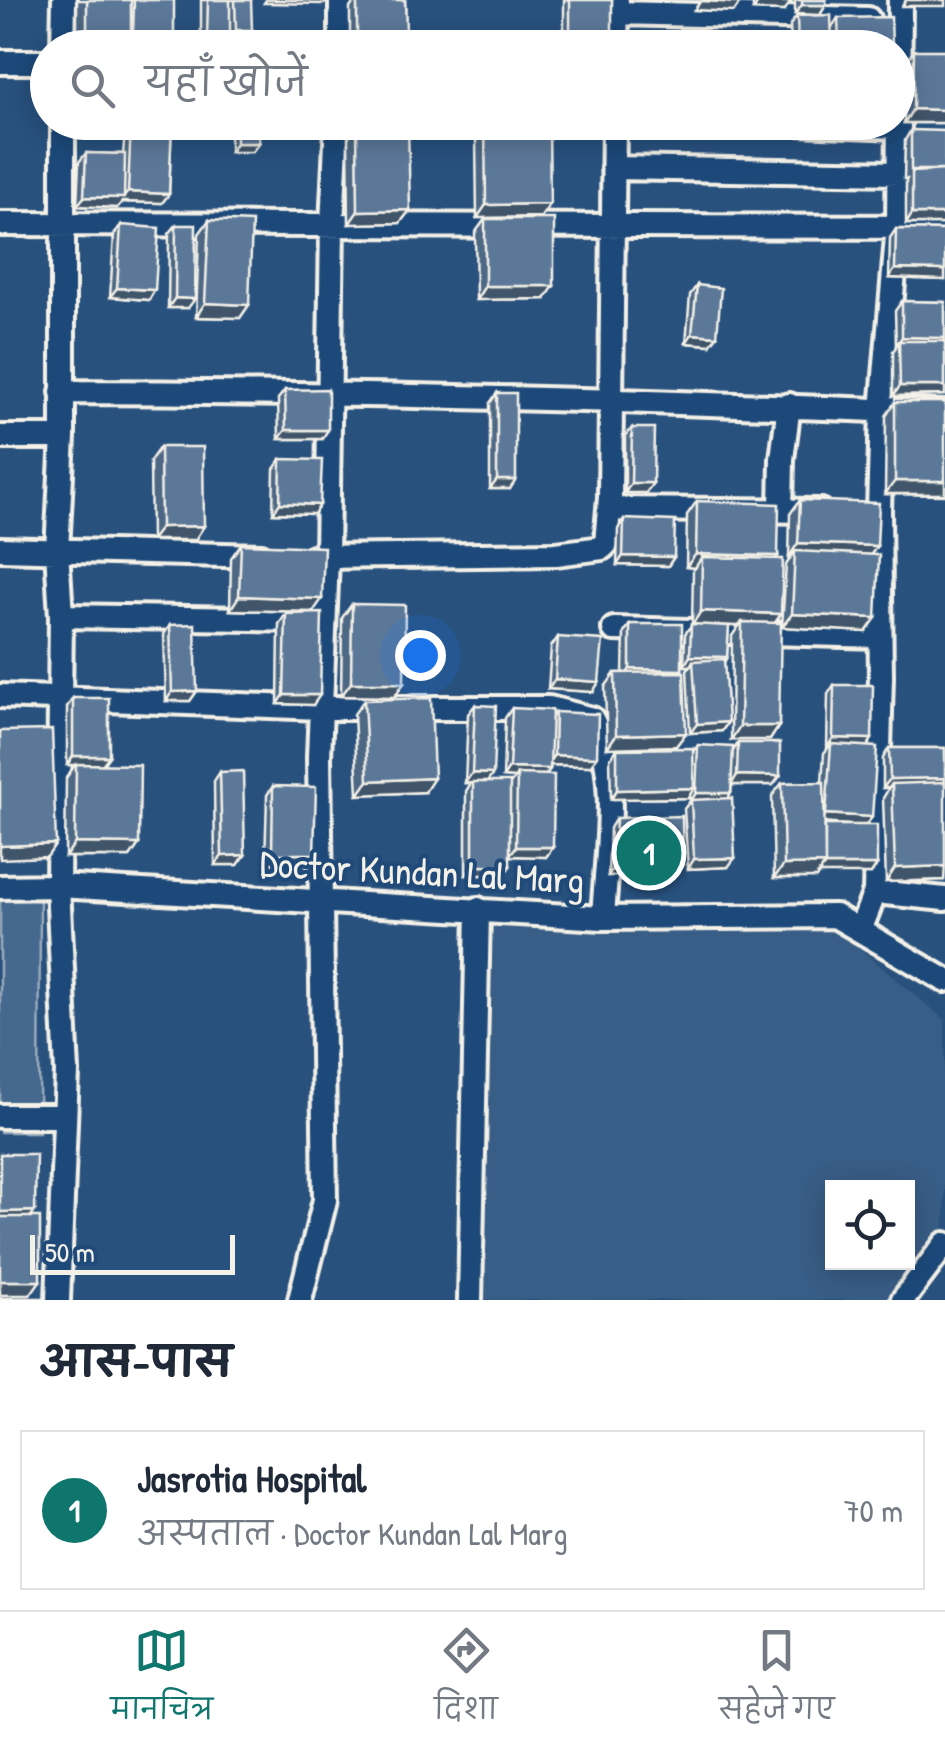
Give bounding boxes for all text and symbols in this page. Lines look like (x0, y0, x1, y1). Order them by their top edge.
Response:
search box (30, 30, 915, 140)
text: यहाँ खोजें (145, 55, 307, 107)
icon: search (65, 58, 120, 113)
your location (395, 630, 446, 681)
pin: 1 (616, 816, 682, 890)
street label: Doctor Kundan Lal Marg (259, 837, 586, 905)
map controls (825, 1180, 915, 1270)
button: locate (825, 1180, 915, 1270)
scale bar (30, 1230, 235, 1274)
text: 50 m (45, 1233, 95, 1271)
text: आस-पास (40, 1332, 232, 1389)
text: Jasrotia Hospital (137, 1452, 366, 1504)
text: 1 (69, 1489, 80, 1532)
text: 70 m (844, 1489, 903, 1532)
text: अस्पताल · Doctor Kundan Lal Marg (137, 1512, 567, 1555)
tab: मानचित्र (111, 1623, 213, 1740)
tab: दिशा (434, 1623, 498, 1740)
tab: सहेजे गए (719, 1623, 834, 1740)

